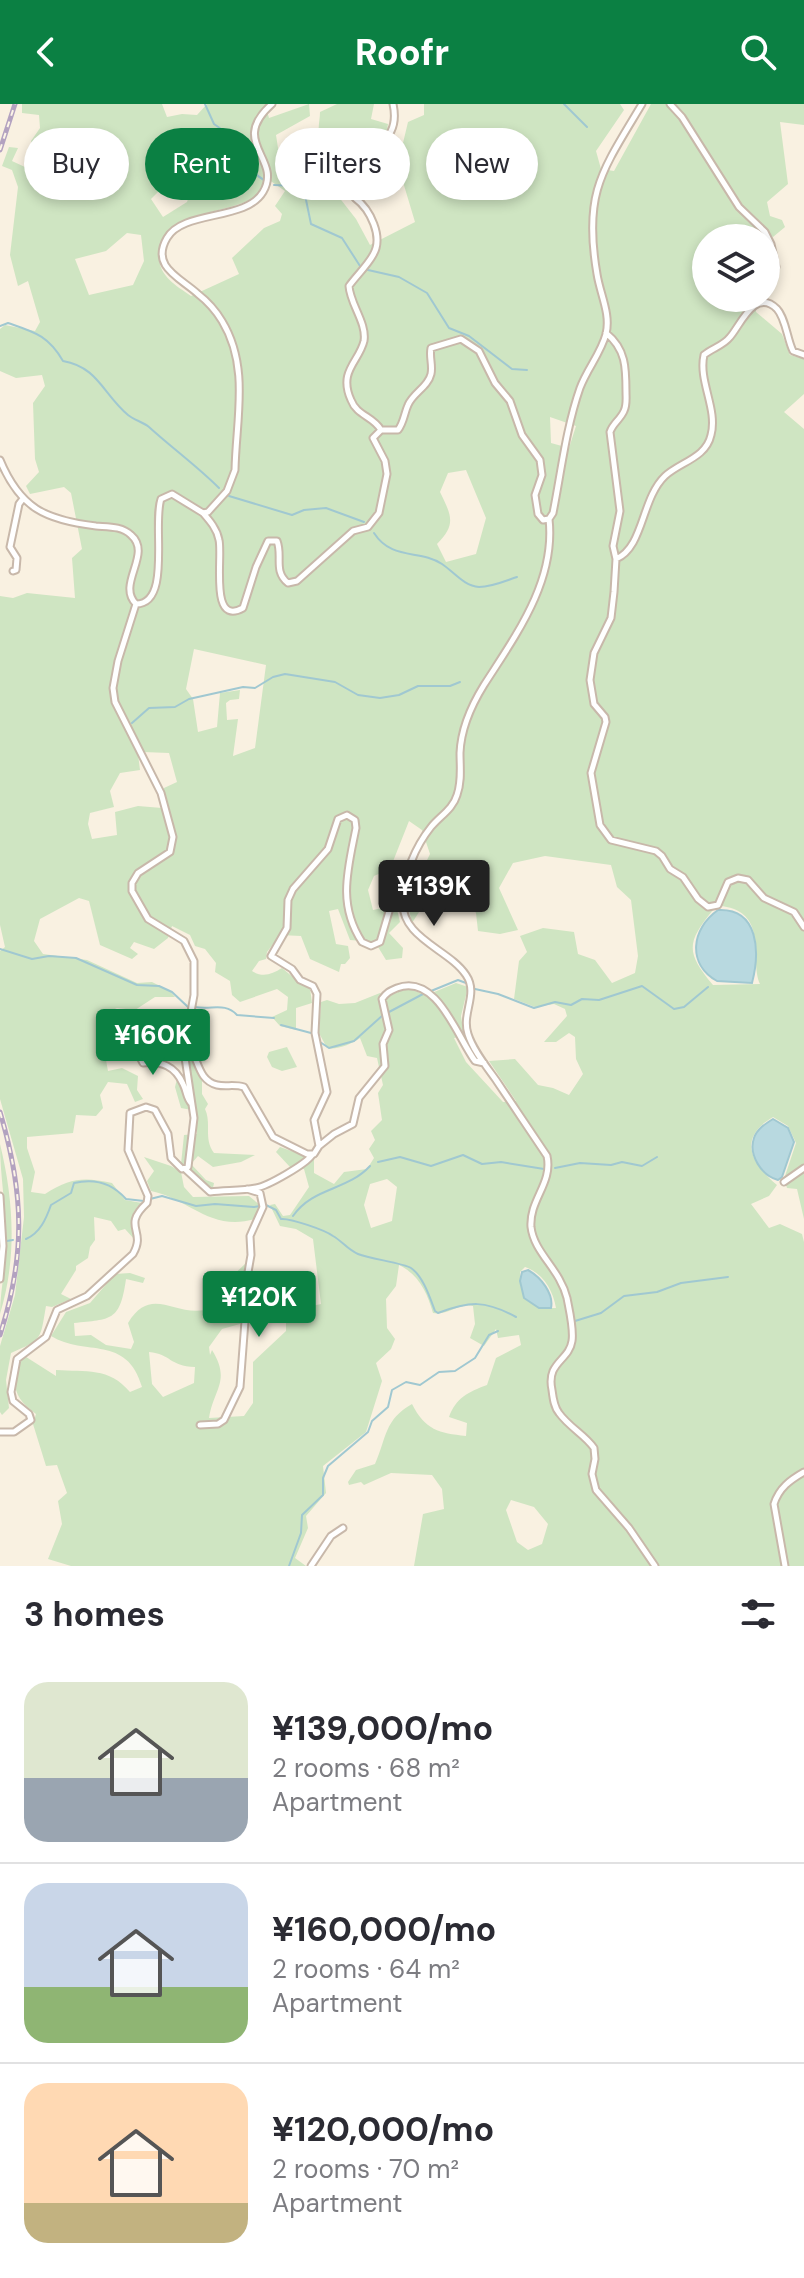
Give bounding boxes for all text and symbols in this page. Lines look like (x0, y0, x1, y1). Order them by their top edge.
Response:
text: Roofr (355, 29, 449, 76)
icon: back (24, 30, 68, 74)
icon: search (736, 30, 780, 74)
chip: Buy (24, 128, 129, 200)
chip: Rent (145, 128, 259, 200)
chip: Filters (275, 128, 410, 200)
chip: New (426, 128, 538, 200)
map controls (692, 224, 780, 312)
button: layers (692, 224, 780, 312)
pin: ¥139K (378, 860, 490, 928)
text: ¥139K (397, 869, 471, 903)
pin: ¥160K (97, 1009, 209, 1077)
text: ¥160K (114, 1018, 192, 1052)
pin: ¥120K (203, 1271, 315, 1339)
text: ¥120K (221, 1280, 297, 1314)
text: 3 homes (24, 1592, 165, 1637)
icon: filters (736, 1592, 780, 1636)
text: ¥139,000/mo (272, 1706, 493, 1751)
icon: home (88, 1714, 184, 1810)
text: 2 rooms · 68 m² (272, 1751, 460, 1785)
text: Apartment (272, 1785, 403, 1819)
text: ¥160,000/mo (272, 1907, 496, 1952)
icon: home (88, 1915, 184, 2011)
text: 2 rooms · 64 m² (272, 1952, 460, 1986)
text: Apartment (272, 1986, 403, 2020)
text: ¥120,000/mo (272, 2107, 494, 2152)
icon: home (88, 2115, 184, 2211)
text: 2 rooms · 70 m² (272, 2152, 459, 2186)
text: Apartment (272, 2186, 403, 2220)

